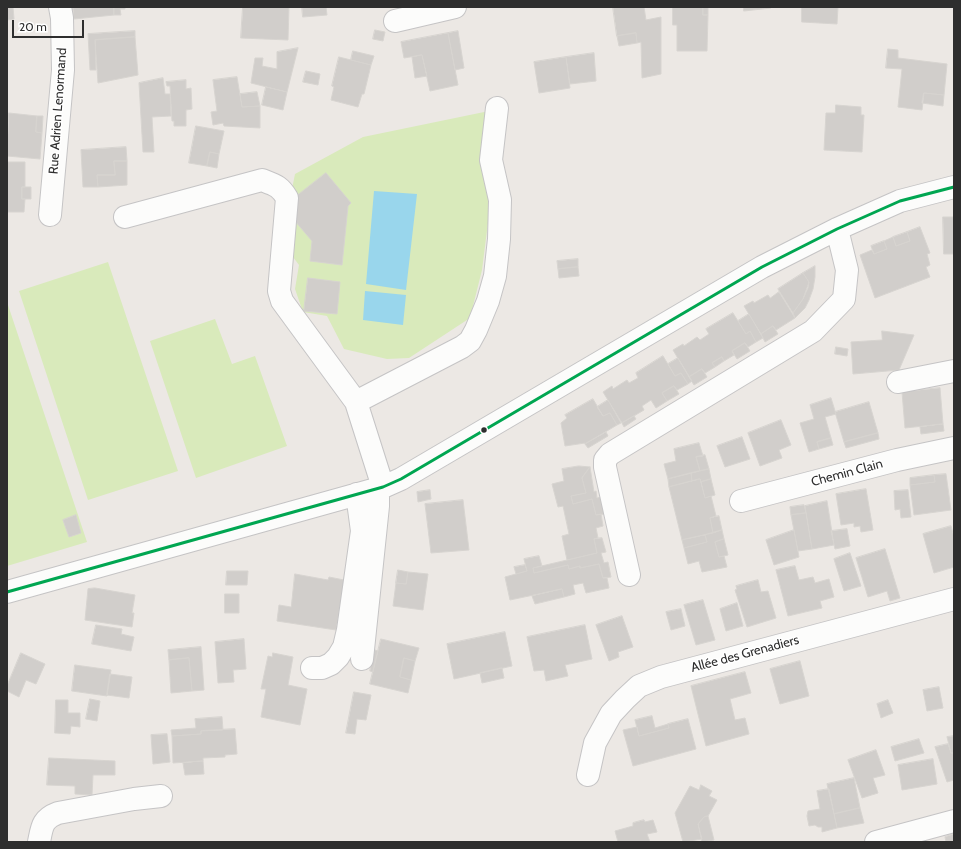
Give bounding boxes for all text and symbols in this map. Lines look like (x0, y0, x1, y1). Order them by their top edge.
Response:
scale bar (14, 12, 86, 38)
text: 20 m (19, 19, 47, 34)
street label: Rue Adrien Lenormand (46, 47, 70, 175)
unlabelled marker (479, 425, 489, 435)
street label: Chemin Clain (810, 456, 884, 490)
street label: Allée des Grenadiers (689, 632, 801, 676)

